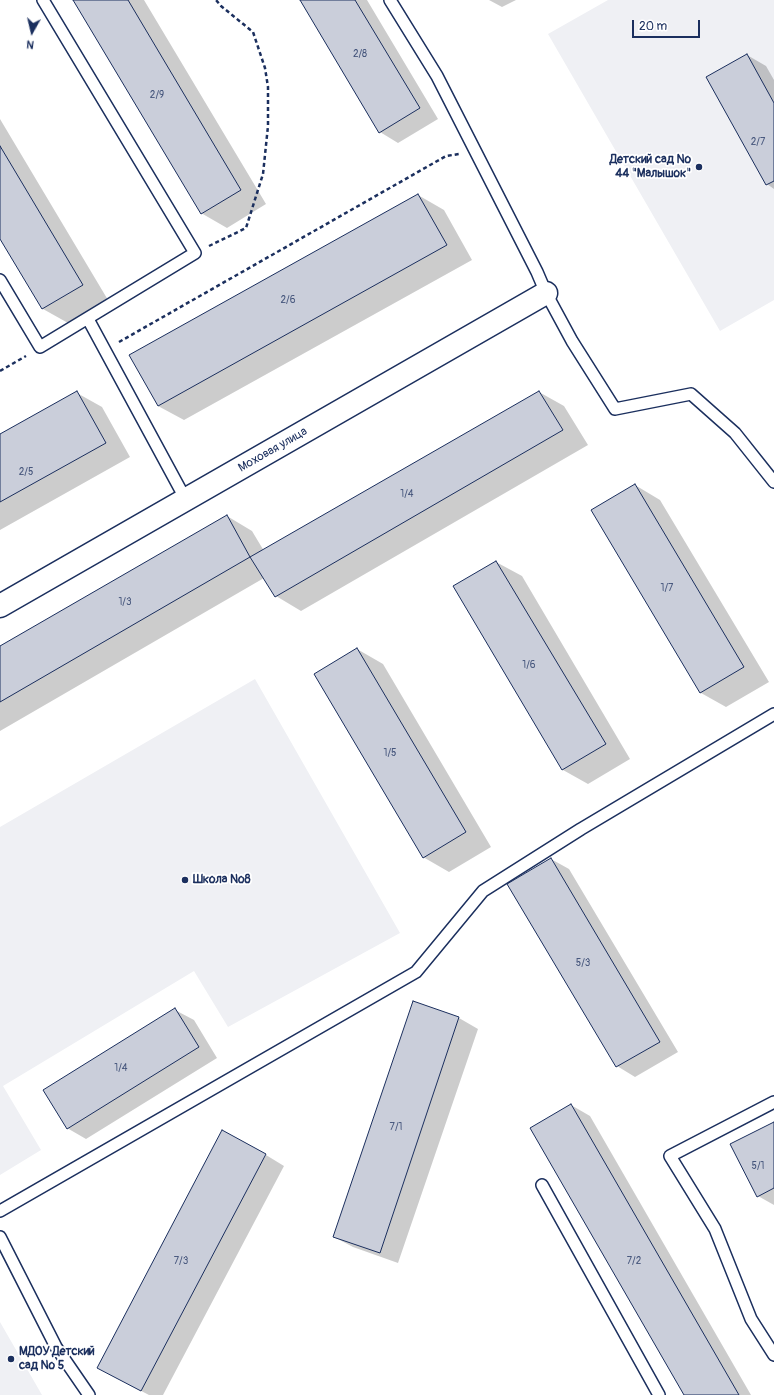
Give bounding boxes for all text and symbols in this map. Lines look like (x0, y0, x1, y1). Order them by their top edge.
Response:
north arrow (12, 12, 52, 52)
scale bar (634, 12, 702, 38)
text: 20 m (639, 19, 667, 34)
text: N (26, 37, 35, 51)
house number: 2/8 (353, 48, 367, 60)
house number: 2/9 (150, 89, 164, 101)
house number: 2/7 (751, 136, 765, 148)
place label: Детский сад № 44 "Малышок" (610, 153, 691, 181)
marker: Детский сад № 44 "Малышок" (694, 162, 704, 172)
house number: 2/6 (281, 294, 295, 306)
street label: Моховая улица (236, 424, 310, 476)
house number: 2/5 (19, 466, 33, 478)
house number: 1/4 (400, 488, 414, 500)
house number: 1/7 (661, 582, 673, 594)
house number: 1/3 (118, 596, 132, 608)
house number: 1/6 (522, 659, 536, 671)
house number: 1/5 (384, 747, 396, 759)
place label: Школа №8 (193, 873, 251, 887)
marker: Школа №8 (180, 875, 190, 885)
house number: 5/3 (576, 957, 590, 969)
house number: 1/4 (114, 1062, 128, 1074)
house number: 7/1 (390, 1121, 402, 1133)
house number: 5/1 (752, 1160, 764, 1172)
house number: 7/3 (174, 1255, 188, 1267)
house number: 7/2 (627, 1255, 641, 1267)
place label: МДОУ Детский сад № 5 (19, 1345, 95, 1373)
marker: МДОУ Детский сад № 5 (6, 1354, 16, 1364)

